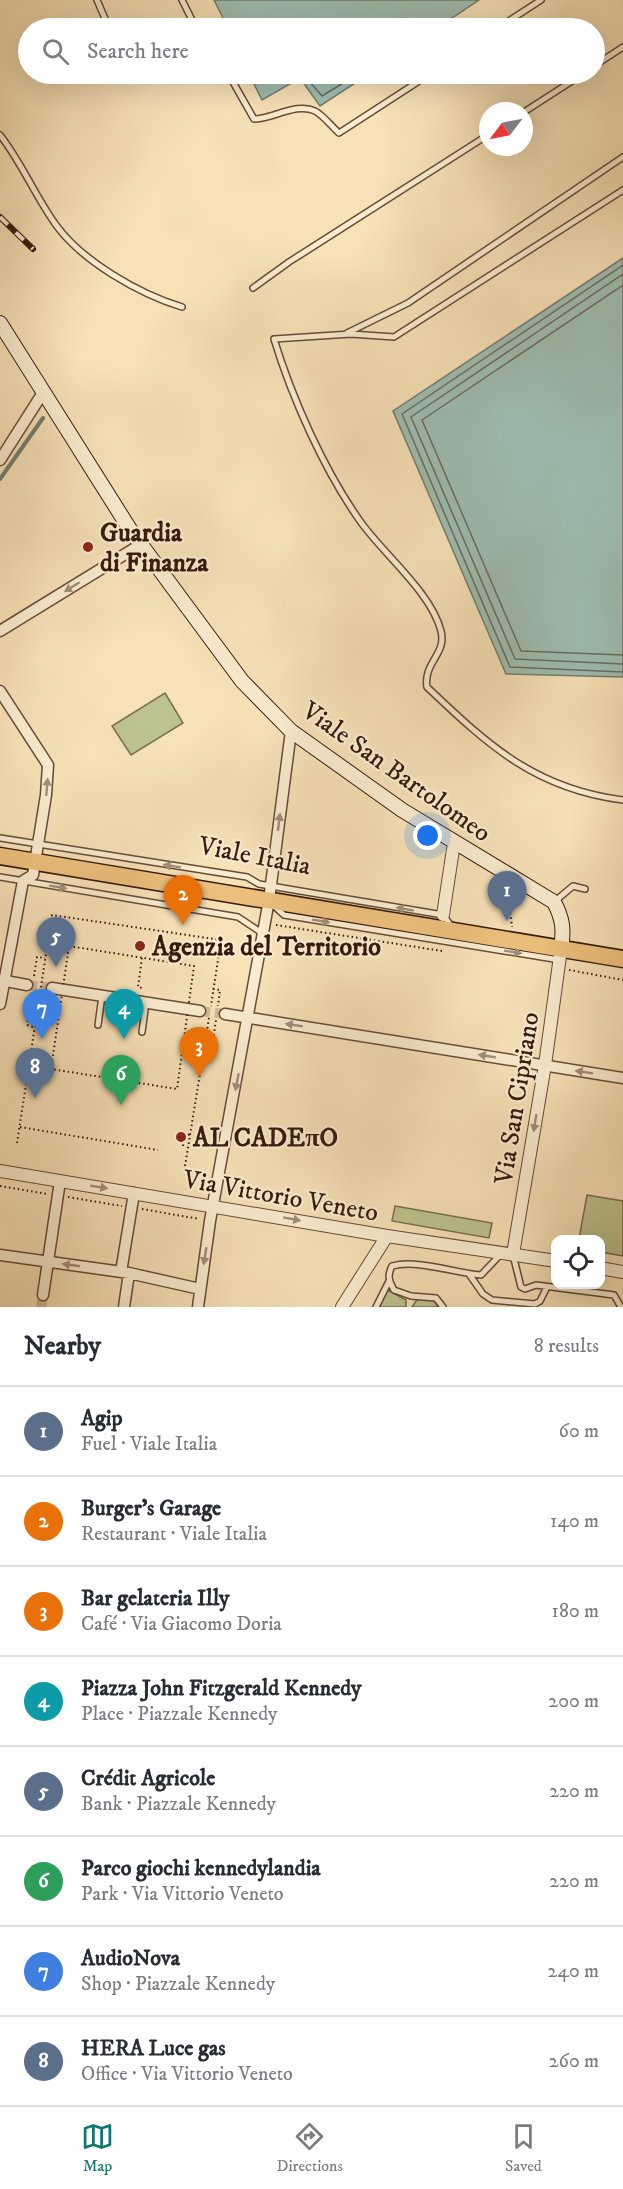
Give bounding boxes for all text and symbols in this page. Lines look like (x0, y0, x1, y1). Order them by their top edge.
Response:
search box (18, 18, 605, 84)
icon: search (39, 35, 72, 68)
text: Search here (87, 38, 189, 65)
north arrow (479, 102, 533, 156)
place label: Guardia di Finanza (100, 517, 209, 580)
marker: Guardia di Finanza (81, 540, 95, 554)
one-way arrow (64, 581, 80, 592)
street label: Viale San Bartolomeo (294, 694, 497, 850)
one-way arrow (42, 777, 51, 796)
one-way arrow (274, 812, 284, 831)
your location (413, 821, 442, 850)
street label: Viale Italia (195, 829, 313, 883)
one-way arrow (163, 861, 182, 870)
pin: 1 (488, 872, 526, 921)
pin: 2 (164, 876, 202, 925)
one-way arrow (48, 883, 67, 892)
one-way arrow (395, 904, 414, 913)
one-way arrow (311, 917, 330, 926)
pin: 5 (36, 918, 76, 967)
place label: Agenzia del Territorio (151, 931, 381, 964)
marker: Agenzia del Territorio (133, 939, 147, 953)
one-way arrow (504, 948, 523, 957)
pin: 7 (22, 990, 62, 1039)
pin: 4 (104, 990, 144, 1039)
street label: Via San Cipriano (487, 1010, 547, 1188)
one-way arrow (285, 1021, 304, 1030)
pin: 3 (180, 1028, 218, 1077)
pin: 8 (15, 1048, 54, 1098)
one-way arrow (477, 1051, 496, 1060)
pin: 6 (102, 1056, 140, 1105)
one-way arrow (574, 1067, 593, 1076)
one-way arrow (232, 1073, 241, 1092)
one-way arrow (530, 1113, 539, 1132)
place label: AL CADEπO (192, 1122, 338, 1155)
marker: AL CADEπO (174, 1130, 188, 1144)
street label: Via Vittorio Veneto (180, 1163, 381, 1230)
one-way arrow (90, 1183, 109, 1192)
one-way arrow (282, 1215, 301, 1224)
map controls (551, 1235, 605, 1289)
button: locate (551, 1235, 605, 1289)
one-way arrow (200, 1247, 209, 1266)
one-way arrow (62, 1260, 81, 1270)
text: Nearby (24, 1330, 101, 1363)
text: 8 results (534, 1334, 599, 1359)
text: Agip (81, 1405, 122, 1432)
text: 1 (40, 1419, 47, 1444)
text: 60 m (559, 1419, 599, 1444)
text: Fuel · Viale Italia (81, 1432, 217, 1457)
text: Burger's Garage (81, 1495, 221, 1522)
text: 2 (39, 1509, 48, 1534)
text: 140 m (550, 1509, 599, 1534)
text: Restaurant · Viale Italia (81, 1522, 267, 1547)
text: Bar gelateria Illy (81, 1585, 229, 1612)
text: 3 (40, 1599, 47, 1624)
text: 180 m (552, 1599, 599, 1624)
text: Café · Via Giacomo Doria (81, 1612, 282, 1637)
text: Piazza John Fitzgerald Kennedy (81, 1675, 362, 1702)
text: 4 (38, 1689, 49, 1714)
text: 200 m (548, 1689, 599, 1714)
text: Place · Piazzale Kennedy (81, 1702, 277, 1727)
text: Crédit Agricole (81, 1765, 215, 1792)
text: 5 (39, 1779, 48, 1804)
text: 220 m (549, 1779, 599, 1804)
text: Bank · Piazzale Kennedy (81, 1792, 276, 1817)
text: Parco giochi kennedylandia (81, 1855, 321, 1882)
text: 6 (38, 1869, 49, 1894)
text: 220 m (549, 1869, 599, 1894)
text: Park · Via Vittorio Veneto (81, 1882, 284, 1907)
text: AudioNova (81, 1945, 180, 1972)
text: 7 (38, 1959, 49, 1984)
text: 240 m (548, 1959, 599, 1984)
text: Shop · Piazzale Kennedy (81, 1972, 275, 1997)
text: HERA Luce gas (81, 2035, 226, 2062)
text: 8 (38, 2049, 49, 2074)
text: 260 m (549, 2049, 599, 2074)
text: Office · Via Vittorio Veneto (81, 2062, 293, 2087)
tab: Map (81, 2120, 114, 2176)
tab: Directions (276, 2120, 343, 2176)
tab: Saved (505, 2120, 542, 2176)

